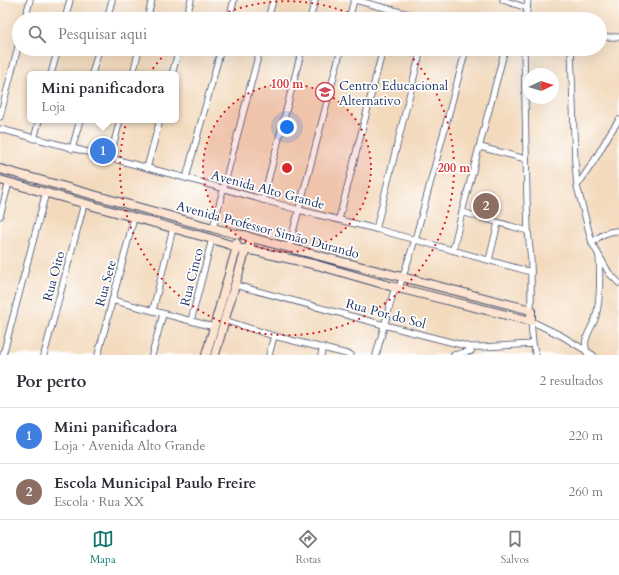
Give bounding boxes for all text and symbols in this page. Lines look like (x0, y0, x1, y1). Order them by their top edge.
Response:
search box (12, 12, 607, 56)
icon: search (26, 23, 48, 45)
text: Pesquisar aqui (58, 24, 147, 44)
north arrow (523, 68, 559, 104)
popup (27, 71, 179, 123)
text: 100 m (271, 76, 304, 92)
place label: Centro Educacional Alternativo (339, 77, 449, 110)
text: Mini panificadora (41, 78, 165, 98)
school or university icon: Centro Educacional Alternativo (314, 81, 336, 103)
text: Loja (41, 98, 65, 116)
your location (277, 117, 297, 137)
pin: 1 (90, 136, 116, 166)
text: 200 m (438, 160, 471, 176)
centre of rings (280, 161, 294, 175)
street label: Avenida Alto Grande (209, 166, 327, 214)
pin: 2 (473, 191, 499, 221)
street label: Avenida Professor Simão Durando (174, 197, 361, 263)
street label: Rua Cinco (176, 246, 208, 308)
street label: Rua Oito (39, 249, 69, 303)
street label: Rua Sete (91, 258, 121, 309)
street label: Rua Por do Sol (344, 295, 429, 334)
text: Por perto (16, 370, 86, 393)
text: 2 resultados (539, 372, 603, 390)
text: Mini panificadora (54, 417, 177, 437)
text: 1 (26, 427, 32, 445)
text: 220 m (569, 427, 603, 445)
text: Loja · Avenida Alto Grande (54, 437, 205, 455)
text: Escola Municipal Paulo Freire (54, 473, 256, 493)
text: 2 (26, 483, 32, 501)
text: 260 m (569, 483, 603, 501)
text: Escola · Rua XX (54, 493, 144, 511)
tab: Mapa (90, 528, 116, 567)
tab: Rotas (295, 528, 321, 567)
tab: Salvos (501, 528, 529, 567)

